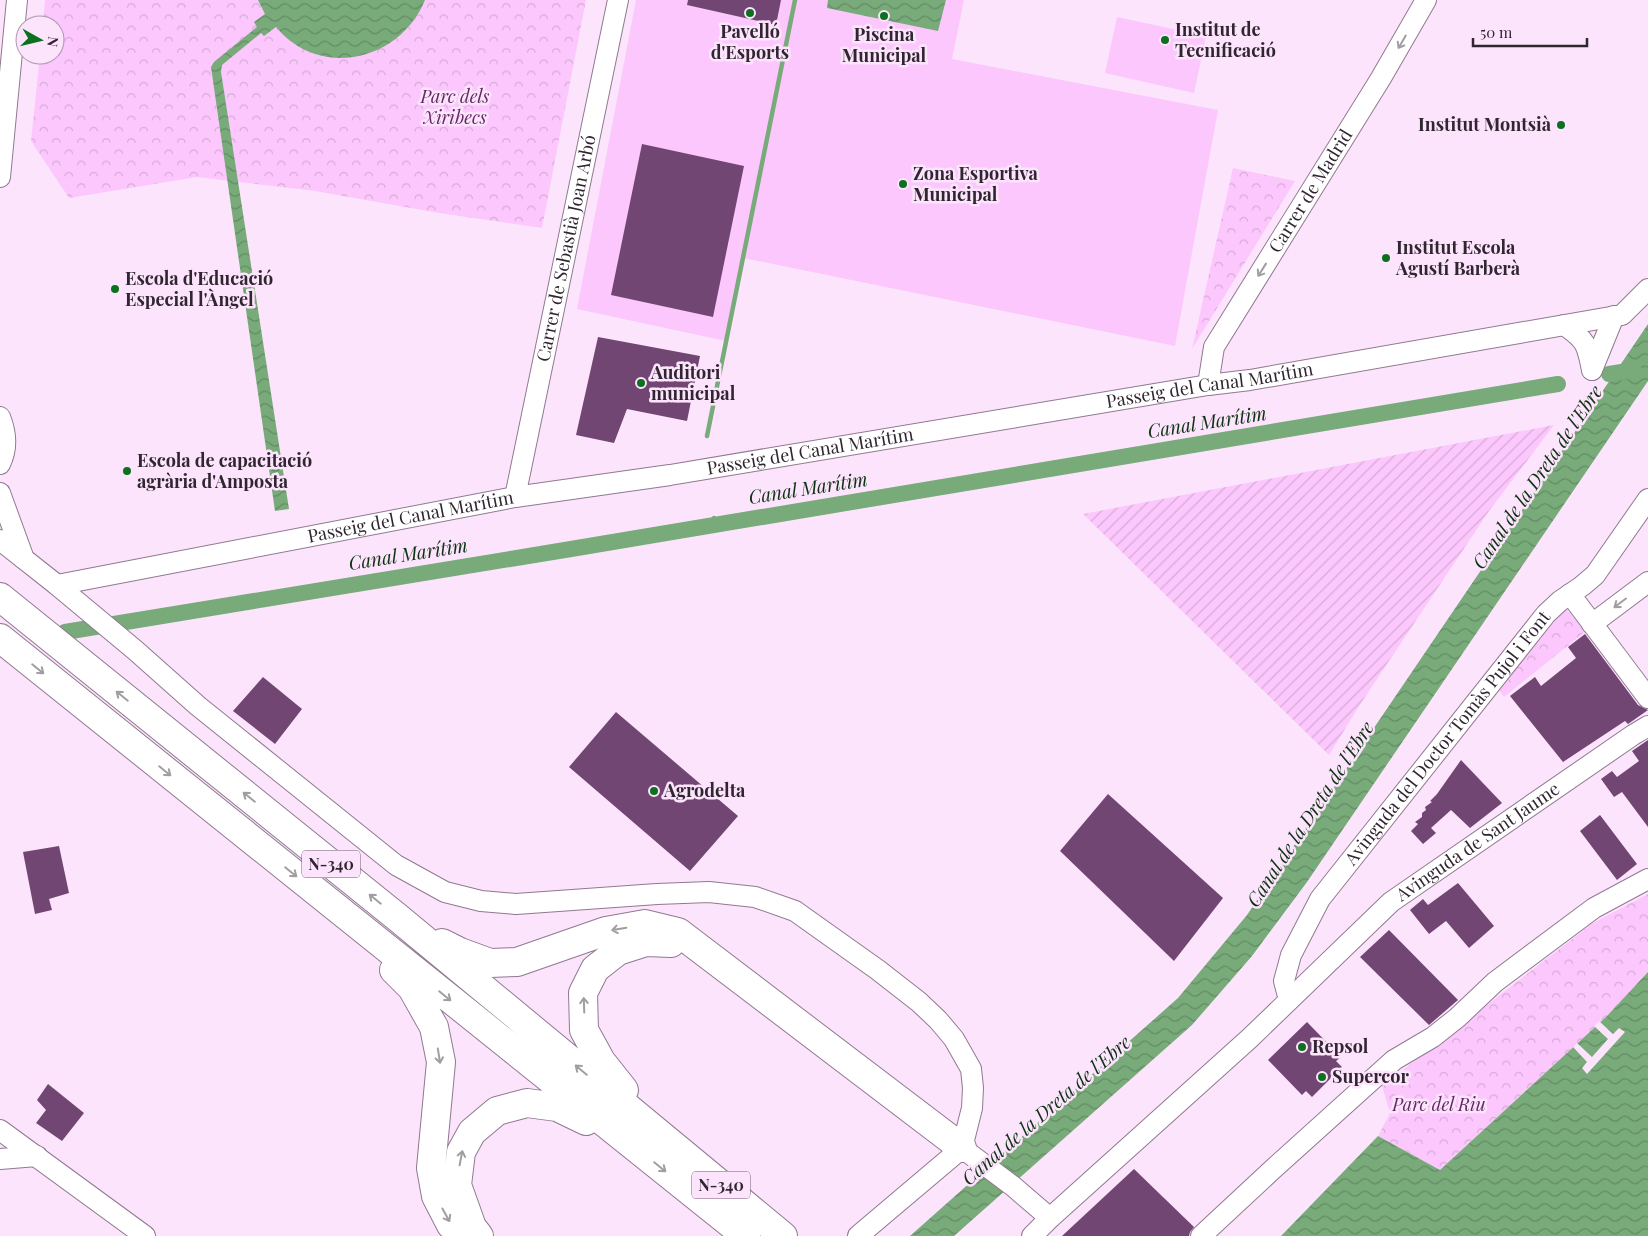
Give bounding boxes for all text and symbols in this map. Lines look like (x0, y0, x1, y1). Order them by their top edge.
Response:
marker: Pavelló d'Esports (744, 7, 756, 19)
marker: Piscina Municipal (878, 10, 890, 22)
north arrow (15, 15, 65, 65)
scale bar (1473, 15, 1587, 47)
place label: Institut de Tecnificació (1175, 17, 1276, 62)
place label: Pavelló d'Esports (711, 19, 789, 64)
place label: Piscina Municipal (842, 22, 927, 67)
text: 50 m (1480, 22, 1513, 42)
marker: Institut de Tecnificació (1159, 34, 1171, 46)
one-way arrow (1396, 35, 1406, 49)
text: N (43, 36, 63, 48)
park label: Parc dels Xiribecs (420, 84, 490, 129)
place label: Institut Montsià (1418, 112, 1552, 136)
marker: Institut Montsià (1555, 119, 1567, 131)
street label: Carrer de Madrid (1263, 124, 1358, 257)
street label: Carrer de Sebastià Joan Arbó (530, 132, 601, 364)
place label: Zona Esportiva Municipal (913, 161, 1038, 206)
marker: Zona Esportiva Municipal (897, 178, 909, 190)
place label: Institut Escola Agustí Barberà (1395, 235, 1521, 280)
marker: Institut Escola Agustí Barberà (1380, 252, 1392, 264)
one-way arrow (1256, 263, 1266, 277)
place label: Escola d'Educació Especial l'Àngel (125, 266, 273, 311)
marker: Escola d'Educació Especial l'Àngel (109, 283, 121, 295)
street label: Passeig del Canal Marítim (1104, 356, 1315, 413)
place label: Auditori municipal (650, 360, 736, 405)
marker: Auditori municipal (635, 377, 647, 389)
water label: Canal de la Dreta de l'Ebre (1465, 380, 1607, 573)
water label: Canal Marítim (1145, 399, 1268, 443)
street label: Passeig del Canal Marítim (705, 421, 915, 480)
place label: Escola de capacitació agrària d'Amposta (137, 448, 312, 493)
marker: Escola de capacitació agrària d'Amposta (121, 465, 133, 477)
water label: Canal Marítim (746, 465, 869, 509)
street label: Passeig del Canal Marítim (305, 485, 515, 548)
water label: Canal Marítim (346, 531, 469, 575)
one-way arrow (1613, 598, 1627, 608)
street label: Avinguda del Doctor Tomàs Pujol i Font (1338, 605, 1555, 870)
one-way arrow (31, 663, 44, 674)
one-way arrow (116, 690, 129, 701)
water label: Canal de la Dreta de l'Ebre (1239, 716, 1379, 911)
one-way arrow (158, 765, 171, 776)
street label: Avinguda de Sant Jaume (1390, 776, 1564, 907)
place label: Agrodelta (663, 778, 746, 802)
marker: Agrodelta (648, 785, 660, 797)
one-way arrow (242, 792, 255, 803)
road number: N-340 (302, 851, 360, 878)
one-way arrow (284, 867, 297, 878)
one-way arrow (369, 894, 382, 905)
one-way arrow (611, 924, 627, 934)
one-way arrow (438, 990, 451, 1001)
one-way arrow (579, 998, 588, 1014)
water label: Canal de la Dreta de l'Ebre (955, 1029, 1135, 1190)
place label: Repsol (1312, 1034, 1369, 1058)
marker: Repsol (1296, 1041, 1308, 1053)
one-way arrow (435, 1048, 445, 1064)
one-way arrow (575, 1064, 588, 1076)
place label: Supercor (1332, 1064, 1409, 1088)
marker: Supercor (1316, 1071, 1328, 1083)
park label: Parc del Riu (1391, 1092, 1486, 1116)
one-way arrow (456, 1150, 466, 1166)
one-way arrow (653, 1162, 666, 1173)
road number: N-340 (692, 1172, 750, 1198)
one-way arrow (442, 1207, 451, 1222)

